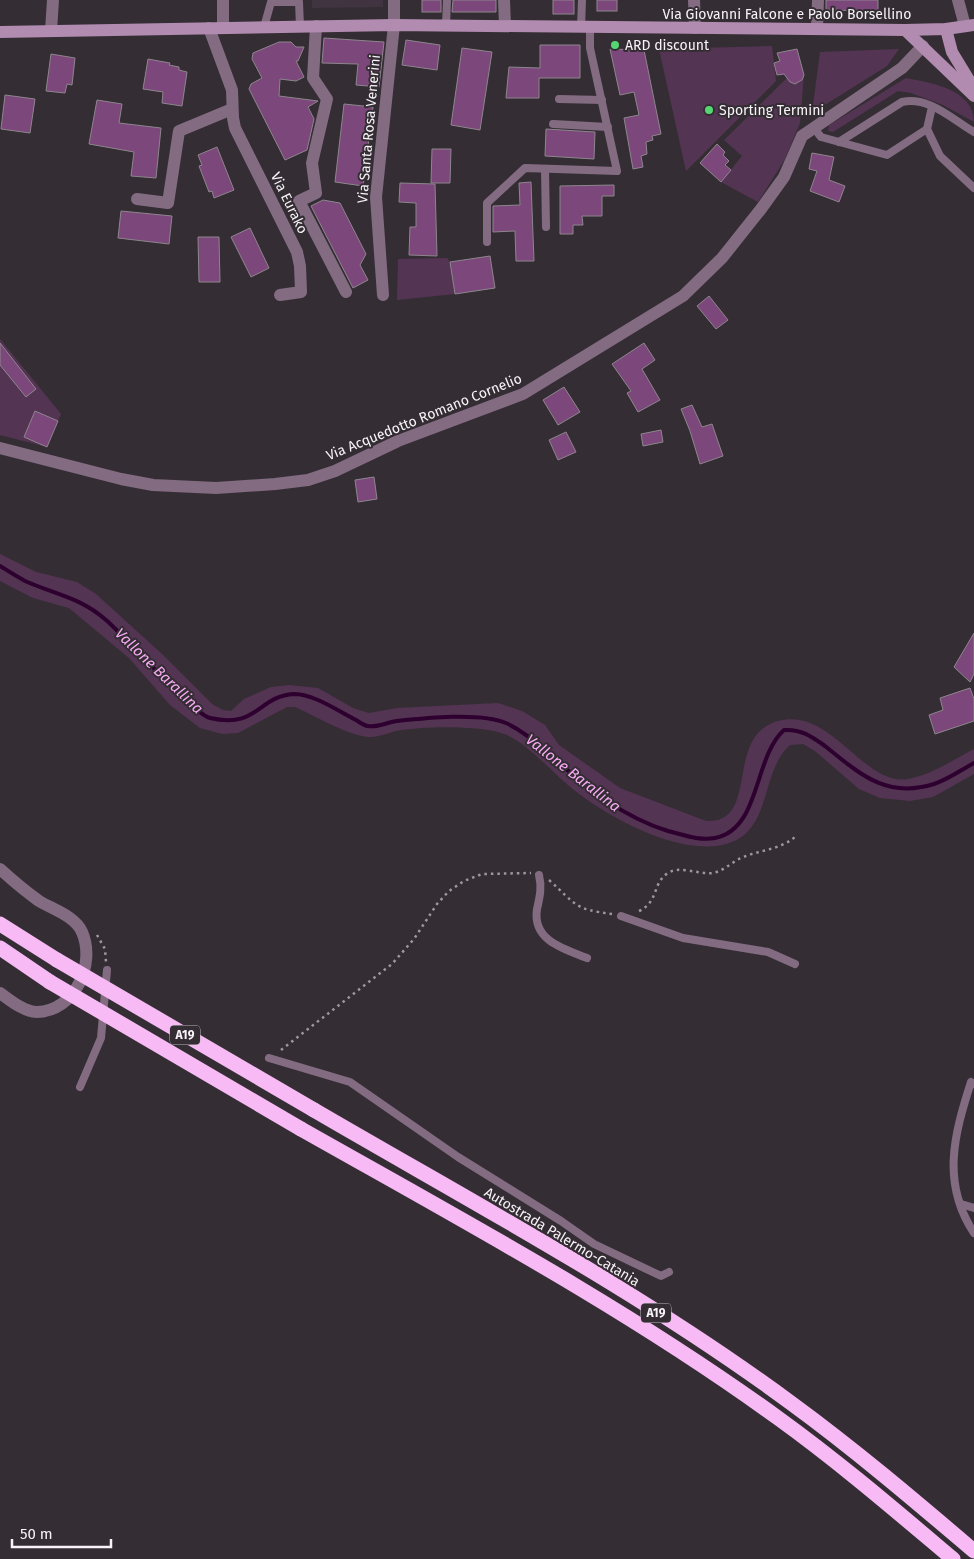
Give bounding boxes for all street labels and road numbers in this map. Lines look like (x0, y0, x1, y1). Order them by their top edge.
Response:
street label: Via Giovanni Falcone e Paolo Borsellino (663, 6, 911, 23)
street label: Via Santa Rosa Venerini (354, 54, 384, 204)
street label: Via Eurako (267, 170, 311, 236)
street label: Via Acquedotto Romano Cornelio (324, 370, 524, 464)
road number: A19 (170, 1026, 200, 1044)
street label: Autostrada Palermo-Catania (481, 1184, 643, 1290)
road number: A19 (641, 1304, 671, 1322)

